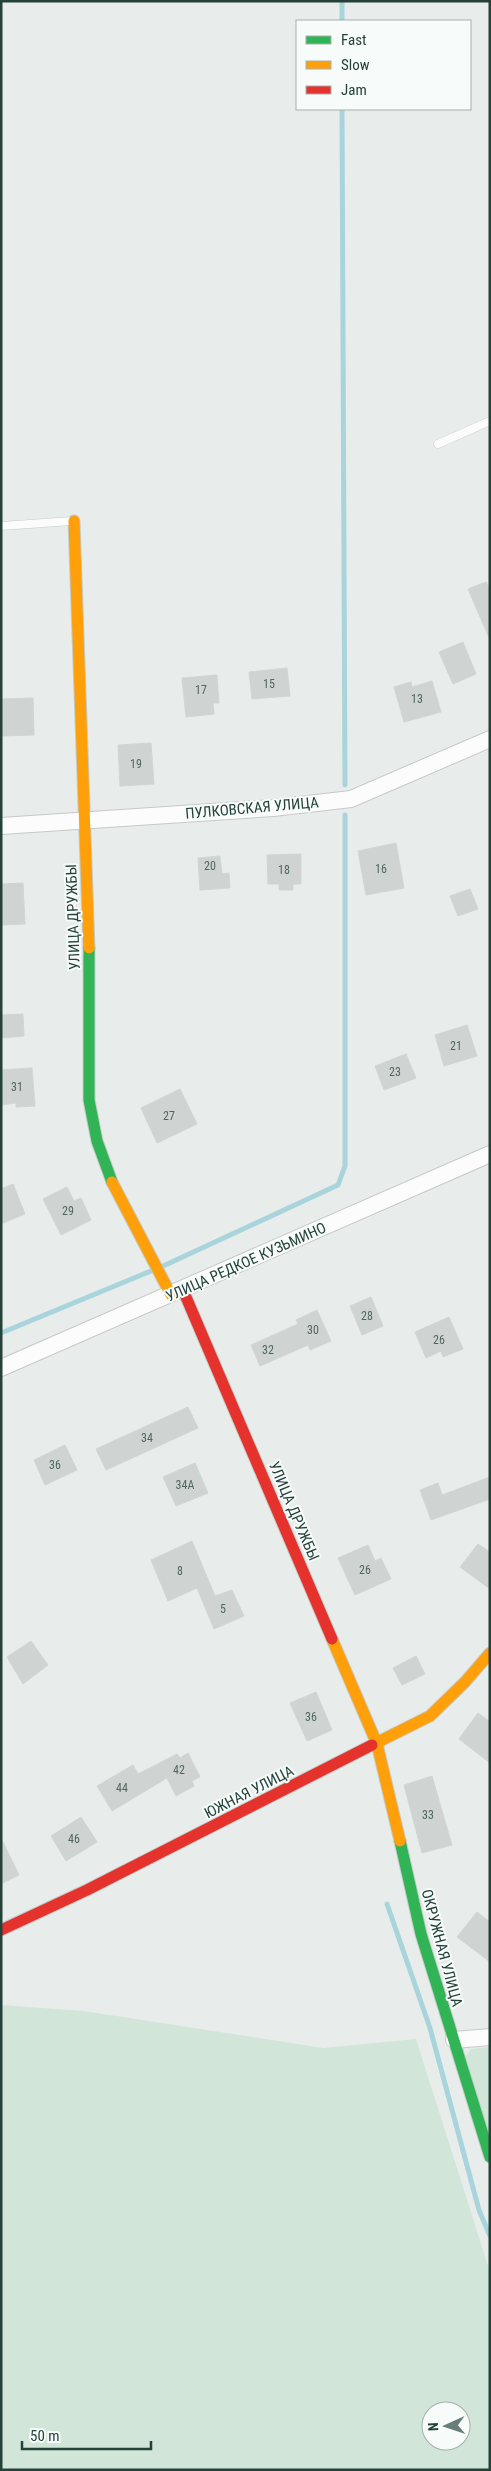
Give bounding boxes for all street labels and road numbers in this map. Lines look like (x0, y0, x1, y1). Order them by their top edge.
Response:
street label: ПУЛКОВСКАЯ УЛИЦА (185, 793, 320, 823)
street label: УЛИЦА ДРУЖБЫ (62, 864, 84, 970)
street label: УЛИЦА РЕДКОЕ КУЗЬМИНО (163, 1219, 329, 1305)
street label: УЛИЦА ДРУЖБЫ (265, 1459, 323, 1563)
street label: ЮЖНАЯ УЛИЦА (201, 1762, 297, 1822)
street label: ОКРУЖНАЯ УЛИЦА (418, 1887, 466, 2009)

